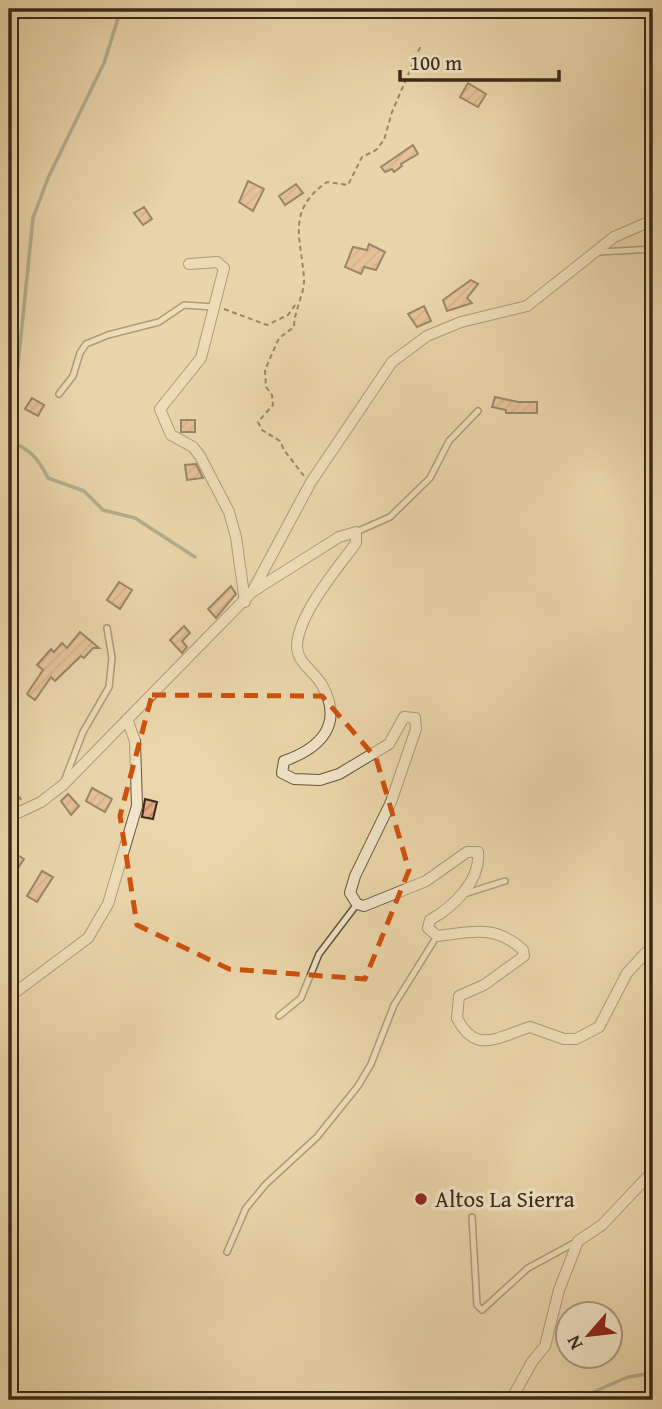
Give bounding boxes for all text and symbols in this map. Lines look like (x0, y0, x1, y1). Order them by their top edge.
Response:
scale bar (400, 38, 559, 82)
text: 100 m (410, 47, 462, 78)
place label: Altos La Sierra (435, 1182, 575, 1215)
marker: Altos La Sierra (413, 1191, 429, 1207)
north arrow (554, 1300, 624, 1370)
text: N (559, 1331, 589, 1355)

